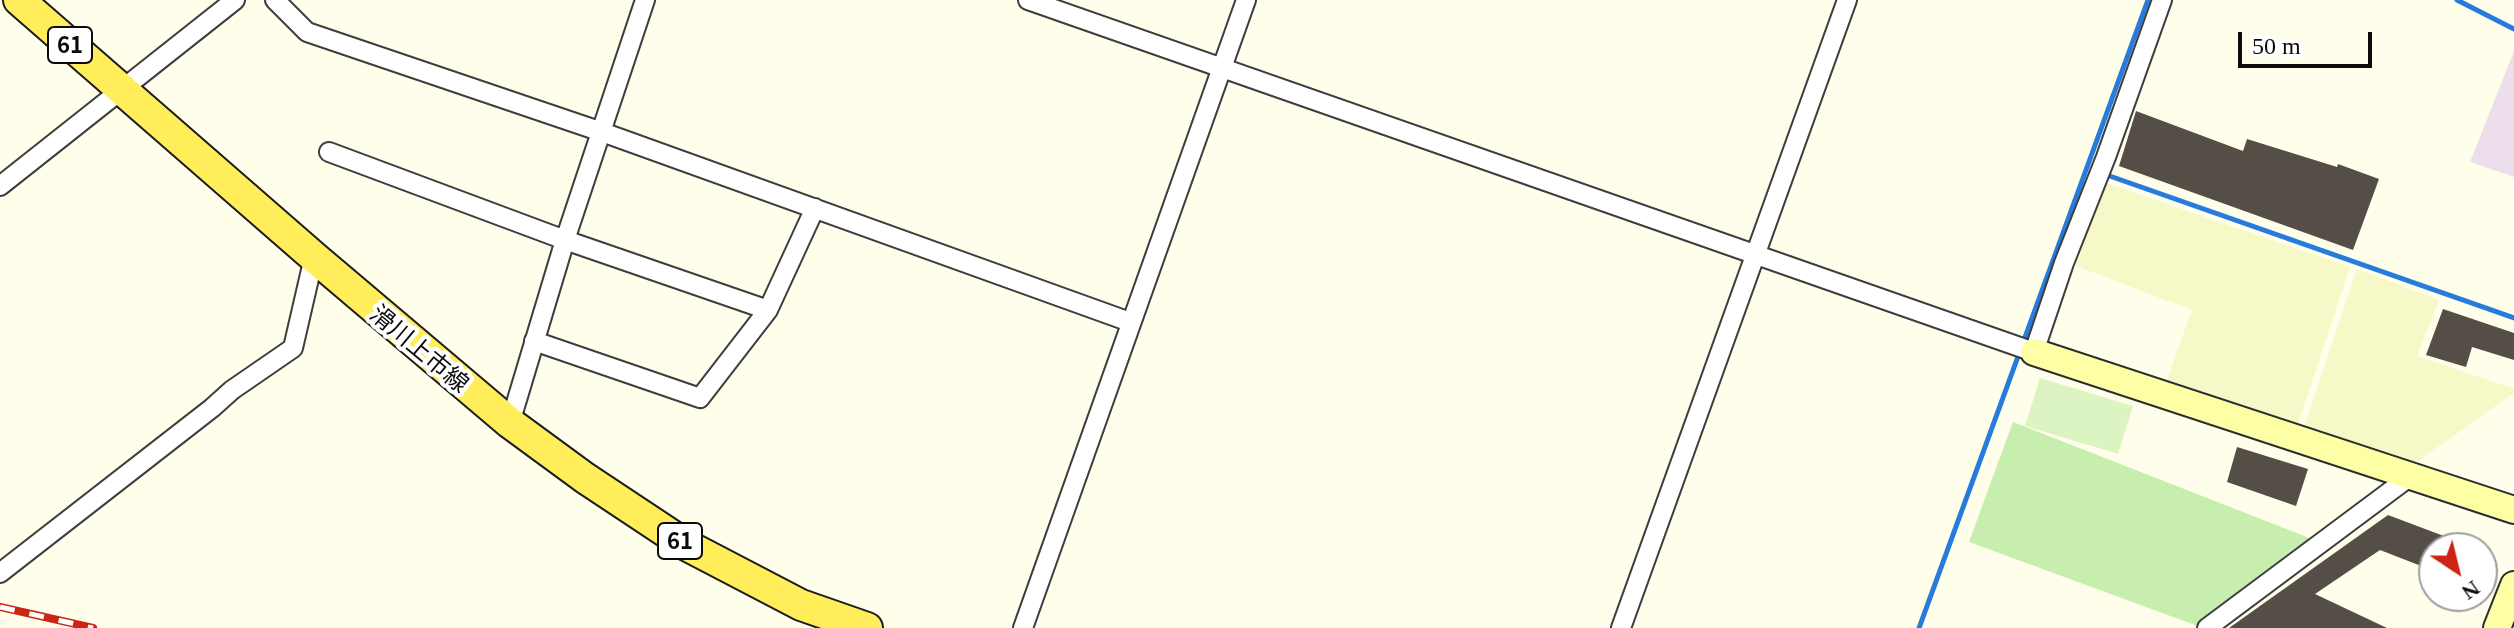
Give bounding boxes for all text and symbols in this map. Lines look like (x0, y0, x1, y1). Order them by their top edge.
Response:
scale bar (2242, 16, 2376, 66)
road number: 61 (48, 27, 92, 63)
text: 50 m (2252, 33, 2301, 59)
street label: 滑川上市線 (365, 298, 475, 398)
road number: 61 (658, 523, 702, 559)
north arrow (2418, 532, 2498, 612)
text: N (2457, 576, 2485, 605)

